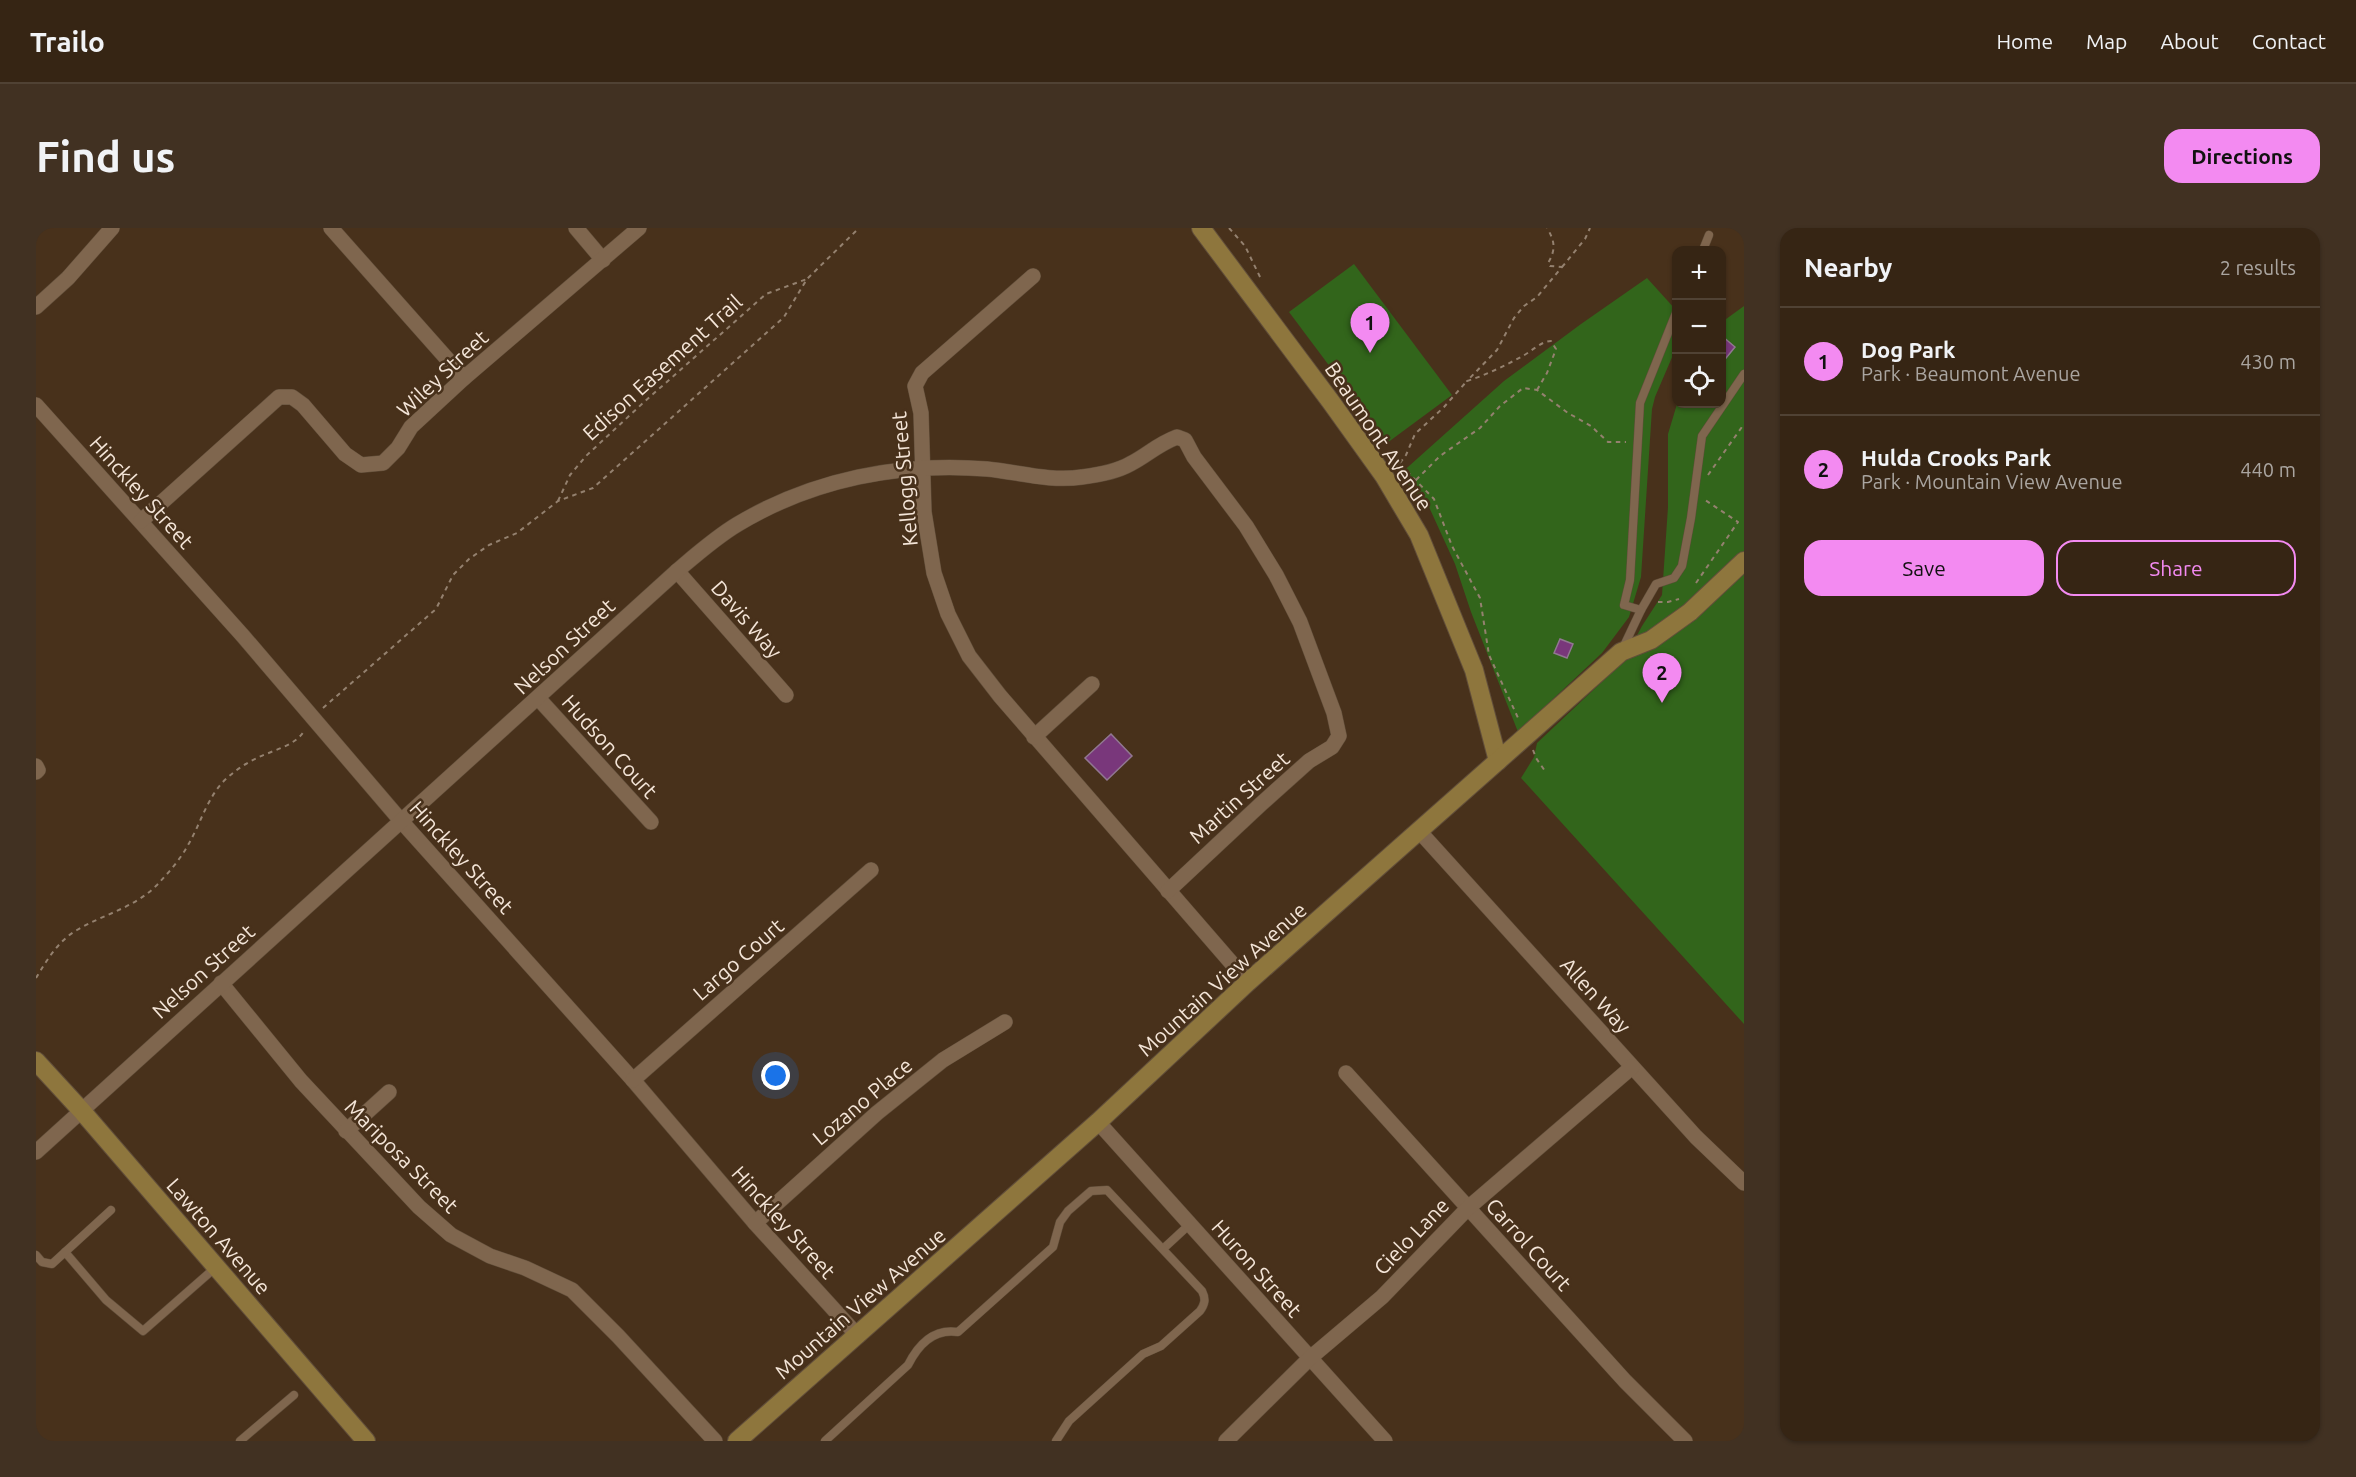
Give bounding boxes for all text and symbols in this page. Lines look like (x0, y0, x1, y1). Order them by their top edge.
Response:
text: Trailo (30, 26, 105, 57)
text: Home (1996, 29, 2053, 53)
text: Map (2086, 29, 2127, 53)
text: About (2160, 29, 2219, 53)
text: Contact (2252, 29, 2326, 53)
button: Directions (2164, 129, 2320, 183)
text: Find us (36, 133, 175, 180)
map controls (1672, 246, 1726, 408)
button: + (1672, 246, 1726, 300)
text: Nearby (1804, 253, 1892, 282)
text: 2 results (2220, 256, 2296, 279)
street label: Edison Easement Trail (578, 289, 746, 445)
button: − (1672, 300, 1726, 354)
pin: 1 (1350, 304, 1390, 353)
street label: Wiley Street (392, 325, 492, 421)
text: Dog Park (1861, 337, 1955, 362)
text: 1 (1818, 350, 1829, 373)
text: 430 m (2240, 350, 2296, 373)
button: locate (1672, 354, 1726, 408)
street label: Beaumont Avenue (1320, 357, 1438, 515)
text: Park · Beaumont Avenue (1861, 362, 2080, 385)
street label: Kellogg Street (886, 411, 922, 547)
street label: Hinckley Street (85, 431, 199, 553)
text: Hulda Crooks Park (1861, 445, 2051, 470)
text: 2 (1818, 458, 1829, 481)
text: 440 m (2240, 458, 2296, 481)
text: Park · Mountain View Avenue (1861, 470, 2122, 493)
button: Save (1804, 540, 2044, 596)
button: Share (2056, 540, 2296, 596)
street label: Davis Way (707, 575, 787, 663)
street label: Nelson Street (509, 593, 619, 699)
pin: 2 (1642, 654, 1682, 703)
street label: Hudson Court (557, 689, 663, 803)
street label: Martin Street (1184, 746, 1294, 848)
street label: Hinckley Street (405, 796, 519, 918)
street label: Mountain View Avenue (1133, 897, 1311, 1061)
street label: Largo Court (688, 913, 788, 1005)
street label: Nelson Street (147, 919, 259, 1023)
street label: Allen Way (1556, 952, 1636, 1038)
street label: Lozano Place (807, 1052, 917, 1150)
your location (761, 1061, 790, 1090)
street label: Mariposa Street (340, 1094, 464, 1218)
street label: Hinckley Street (727, 1161, 841, 1283)
street label: Lawton Avenue (162, 1173, 276, 1299)
street label: Cielo Lane (1369, 1193, 1453, 1279)
street label: Carrol Court (1481, 1193, 1577, 1295)
street label: Huron Street (1207, 1215, 1307, 1321)
street label: Mountain View Avenue (770, 1222, 950, 1384)

